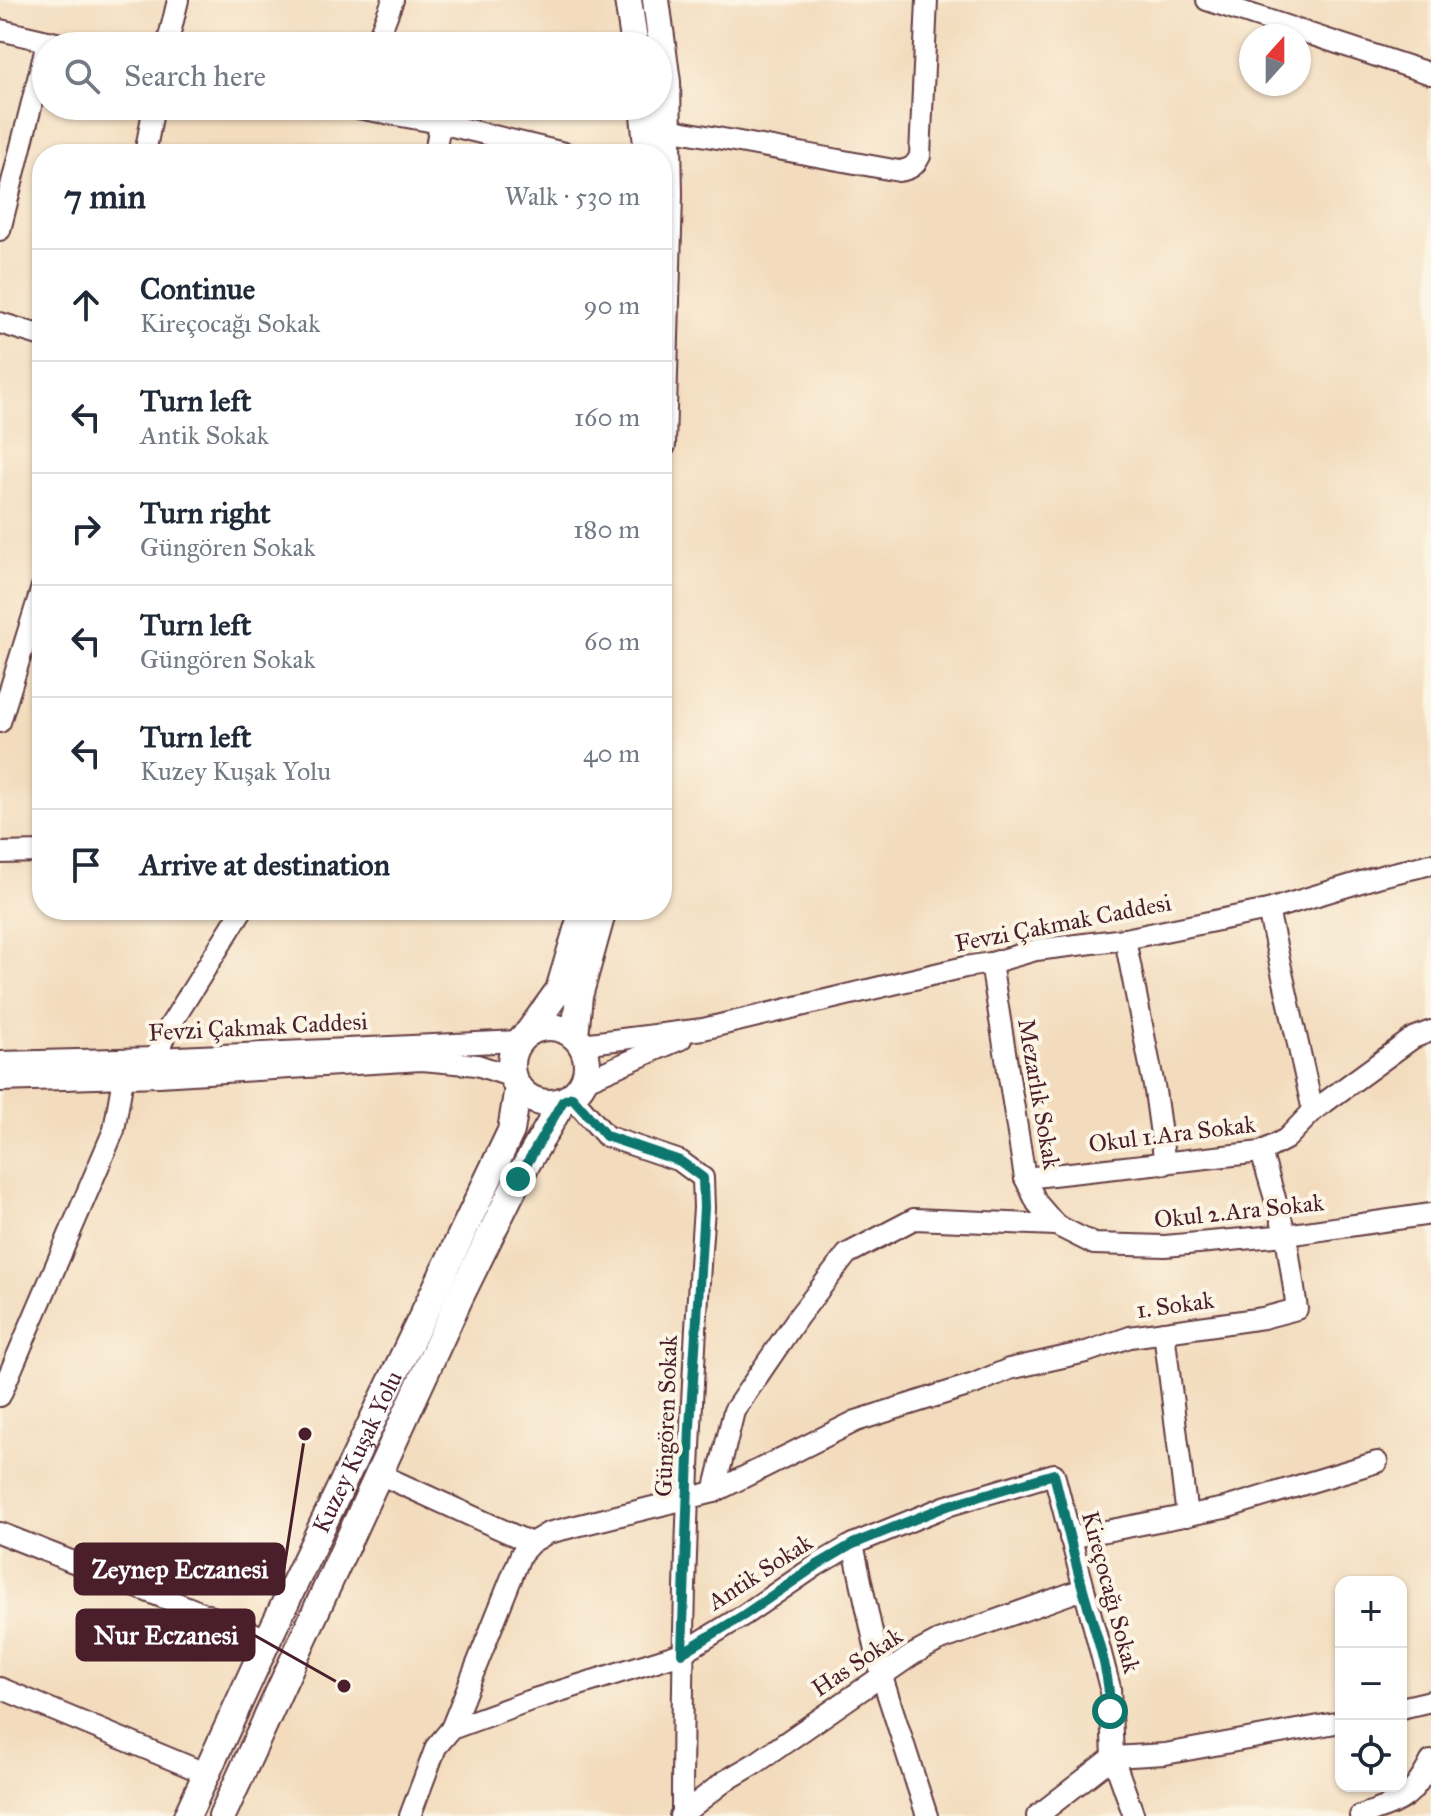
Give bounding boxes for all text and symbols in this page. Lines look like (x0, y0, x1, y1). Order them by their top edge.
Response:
north arrow (1239, 24, 1311, 96)
search box (32, 32, 672, 120)
icon: search (60, 54, 104, 98)
text: Search here (124, 58, 266, 94)
text: 7 min (64, 176, 146, 217)
text: Walk · 530 m (505, 180, 640, 212)
text: Continue (140, 271, 255, 307)
icon: ahead (64, 283, 108, 327)
text: 90 m (583, 289, 640, 321)
text: Kireçocağı Sokak (140, 307, 320, 339)
text: Turn left (140, 383, 251, 419)
icon: left (64, 395, 108, 439)
text: 160 m (574, 401, 640, 433)
text: Antik Sokak (140, 419, 269, 451)
text: Turn right (140, 495, 271, 531)
icon: right (64, 507, 108, 551)
text: 180 m (573, 513, 640, 545)
text: Güngören Sokak (140, 531, 316, 563)
text: Turn left (140, 607, 251, 643)
icon: left (64, 619, 108, 663)
text: 60 m (584, 625, 640, 657)
text: Güngören Sokak (140, 643, 316, 675)
text: Turn left (140, 719, 251, 755)
icon: left (64, 731, 108, 775)
text: 40 m (583, 737, 640, 769)
text: Kuzey Kuşak Yolu (140, 755, 331, 787)
icon: arrive (64, 843, 108, 887)
text: Arrive at destination (140, 847, 390, 883)
street label: Fevzi Çakmak Caddesi (952, 887, 1174, 959)
street label: Fevzi Çakmak Caddesi (148, 1006, 369, 1048)
street label: Mezarlık Sokak (1011, 1016, 1067, 1172)
street label: Okul 1.Ara Sokak (1087, 1109, 1258, 1159)
route end (500, 1161, 536, 1197)
street label: Okul 2.Ara Sokak (1153, 1187, 1326, 1235)
street label: 1. Sokak (1134, 1285, 1217, 1325)
street label: Güngören Sokak (648, 1334, 684, 1498)
street label: Kuzey Kuşak Yolu (306, 1366, 409, 1538)
street label: Kireçocağı Sokak (1075, 1508, 1147, 1677)
street label: Antik Sokak (701, 1527, 819, 1617)
callout: Zeynep Eczanesi (75, 1544, 284, 1594)
text: Zeynep Eczanesi (92, 1553, 269, 1585)
map controls (1335, 1576, 1407, 1792)
button: + (1335, 1576, 1407, 1648)
callout: Nur Eczanesi (77, 1610, 254, 1660)
text: Nur Eczanesi (94, 1619, 239, 1651)
street label: Has Sokak (806, 1620, 909, 1703)
button: − (1335, 1648, 1407, 1720)
route start (1092, 1693, 1128, 1729)
button: locate (1335, 1720, 1407, 1792)

